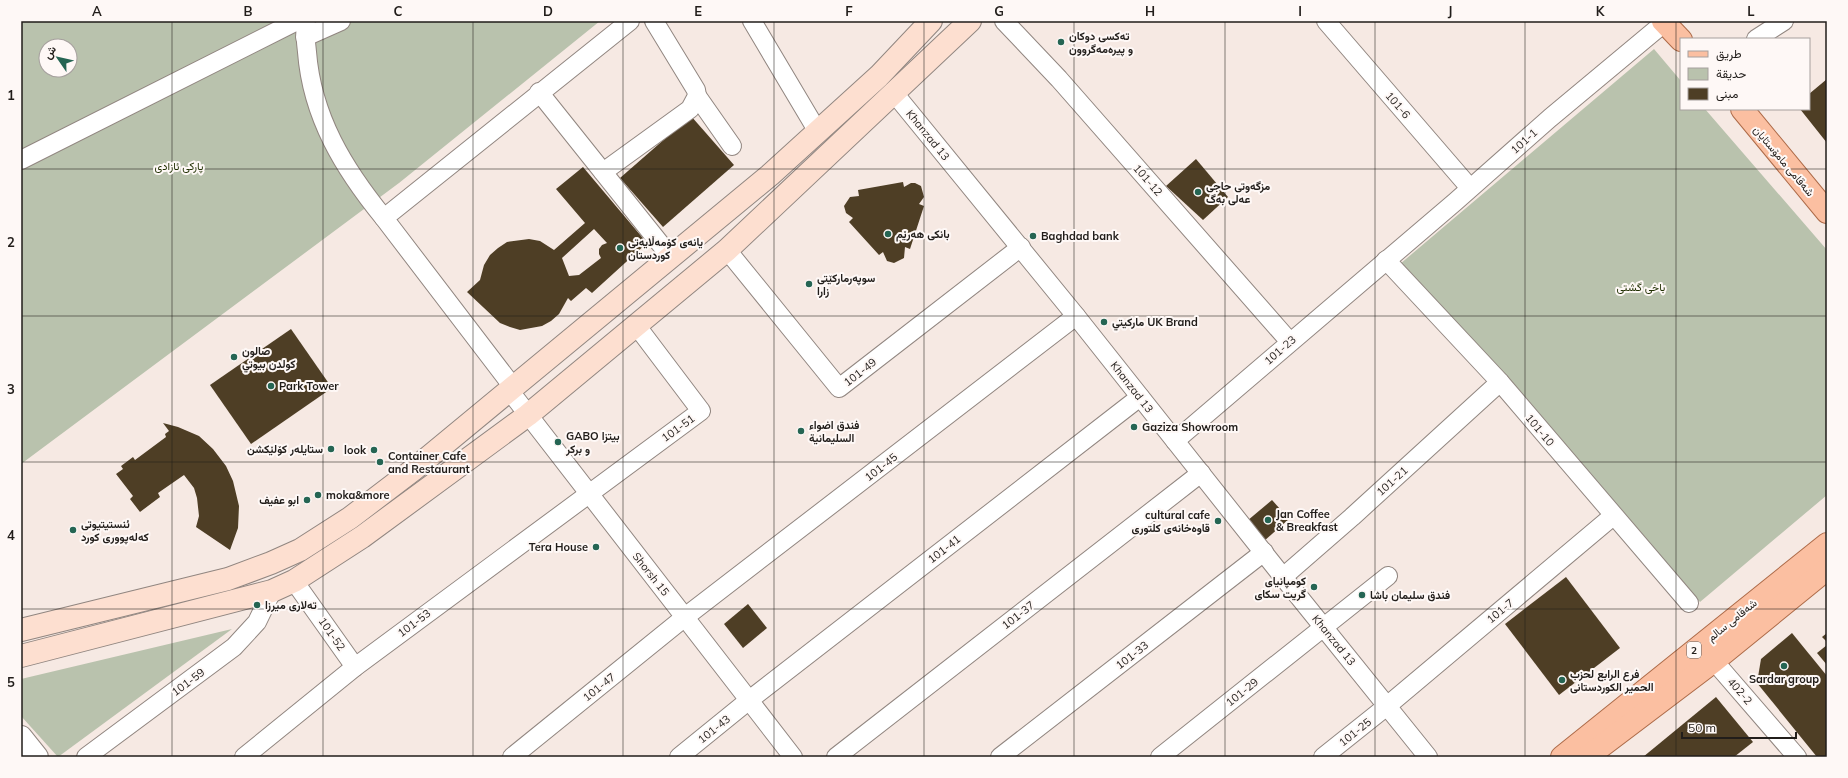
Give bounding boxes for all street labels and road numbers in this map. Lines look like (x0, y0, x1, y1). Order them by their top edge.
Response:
street label: 101-6 (1383, 89, 1414, 122)
street label: Khanzad 13 (903, 107, 953, 163)
street label: شەقامی مامۆستایان (1751, 123, 1818, 199)
street label: 101-1 (1508, 125, 1540, 157)
street label: 101-12 (1130, 161, 1166, 199)
street label: 101-23 (1261, 332, 1299, 368)
street label: 101-49 (841, 355, 879, 389)
street label: Khanzad 13 (1108, 359, 1156, 415)
street label: 101-51 (659, 411, 697, 445)
street label: 101-10 (1523, 411, 1558, 449)
street label: 101-45 (862, 450, 900, 484)
street label: 101-21 (1373, 463, 1411, 499)
street label: 101-41 (925, 532, 963, 566)
street label: Shorsh 15 (630, 549, 673, 599)
street label: شەقامی سالم (1704, 595, 1761, 645)
street label: 101-7 (1484, 596, 1516, 626)
street label: 101-37 (999, 598, 1037, 632)
street label: 101-53 (395, 606, 433, 640)
street label: Khanzad 13 (1309, 612, 1359, 668)
street label: 101-52 (315, 615, 349, 654)
street label: 101-33 (1113, 638, 1151, 672)
road number: 2 (1687, 642, 1701, 658)
street label: 101-59 (169, 665, 207, 699)
street label: 101-47 (580, 670, 618, 704)
street label: 101-29 (1223, 675, 1261, 709)
street label: 402-2 (1725, 675, 1756, 708)
street label: 101-43 (695, 712, 733, 746)
street label: 101-25 (1336, 714, 1374, 749)

